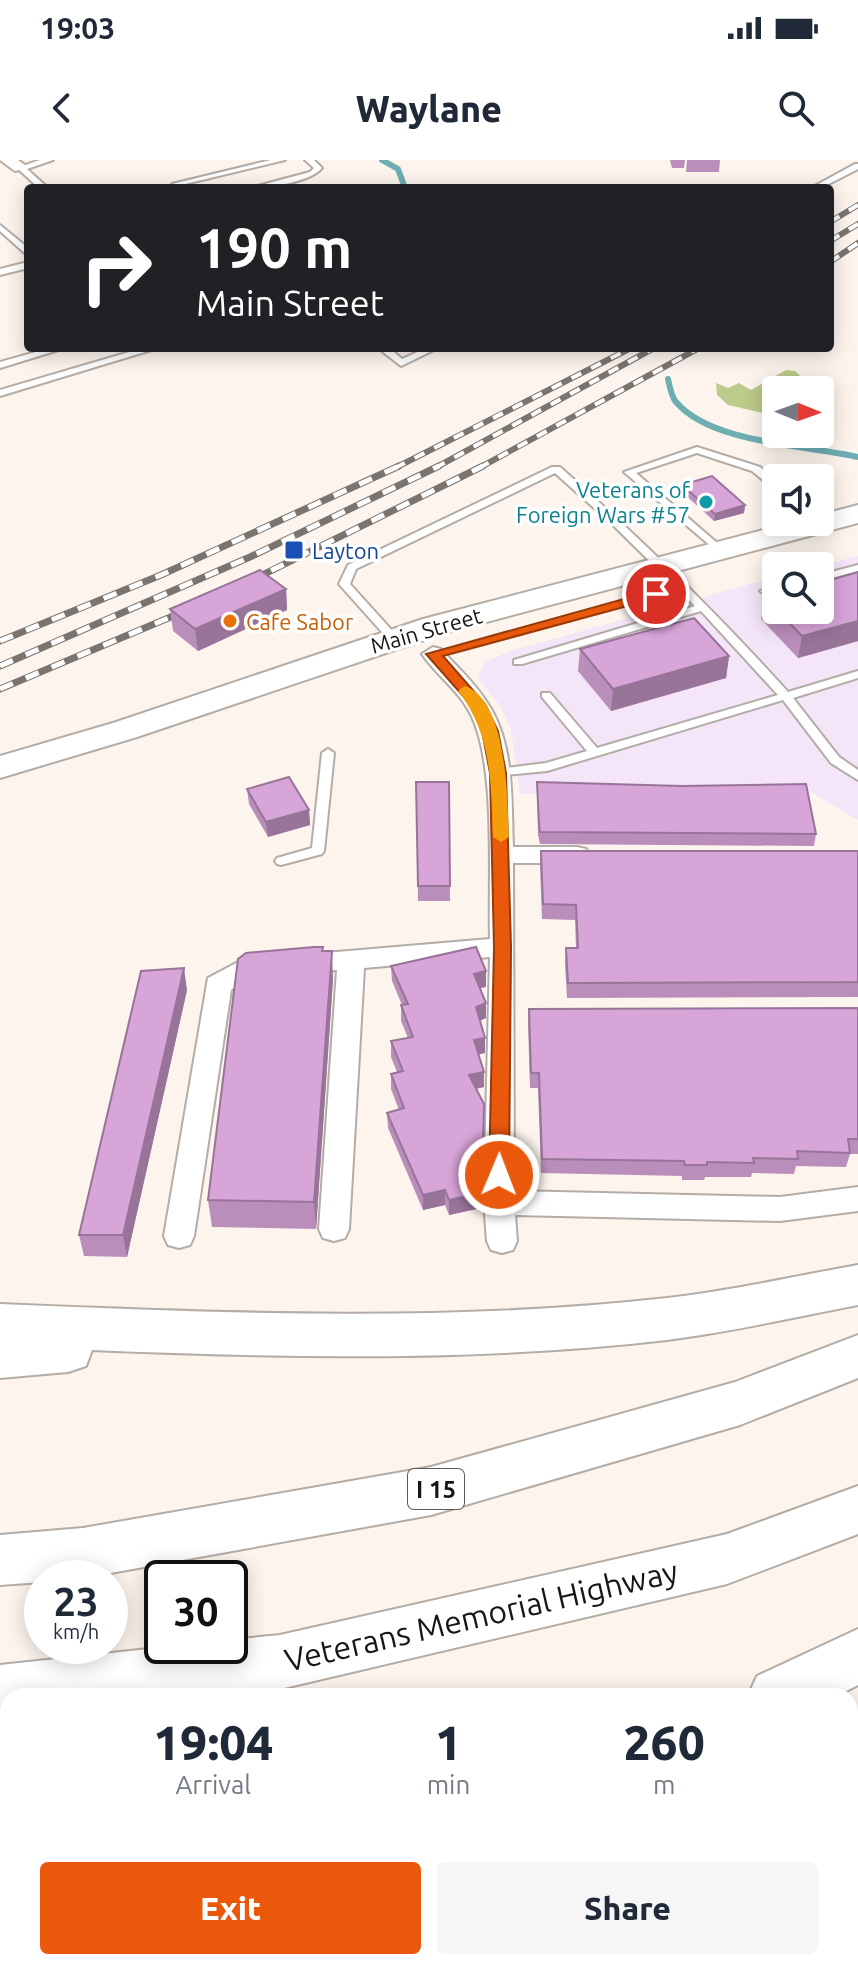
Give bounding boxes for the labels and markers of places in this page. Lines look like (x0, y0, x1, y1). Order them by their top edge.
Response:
place label: Veterans of Foreign Wars #57 (516, 477, 691, 527)
marker: Veterans of Foreign Wars #57 (697, 493, 715, 511)
place label: Layton (312, 538, 379, 563)
marker: Layton (283, 539, 305, 561)
pin (622, 560, 690, 628)
place label: Cafe Sabor (246, 609, 354, 634)
marker: Cafe Sabor (221, 612, 239, 630)

